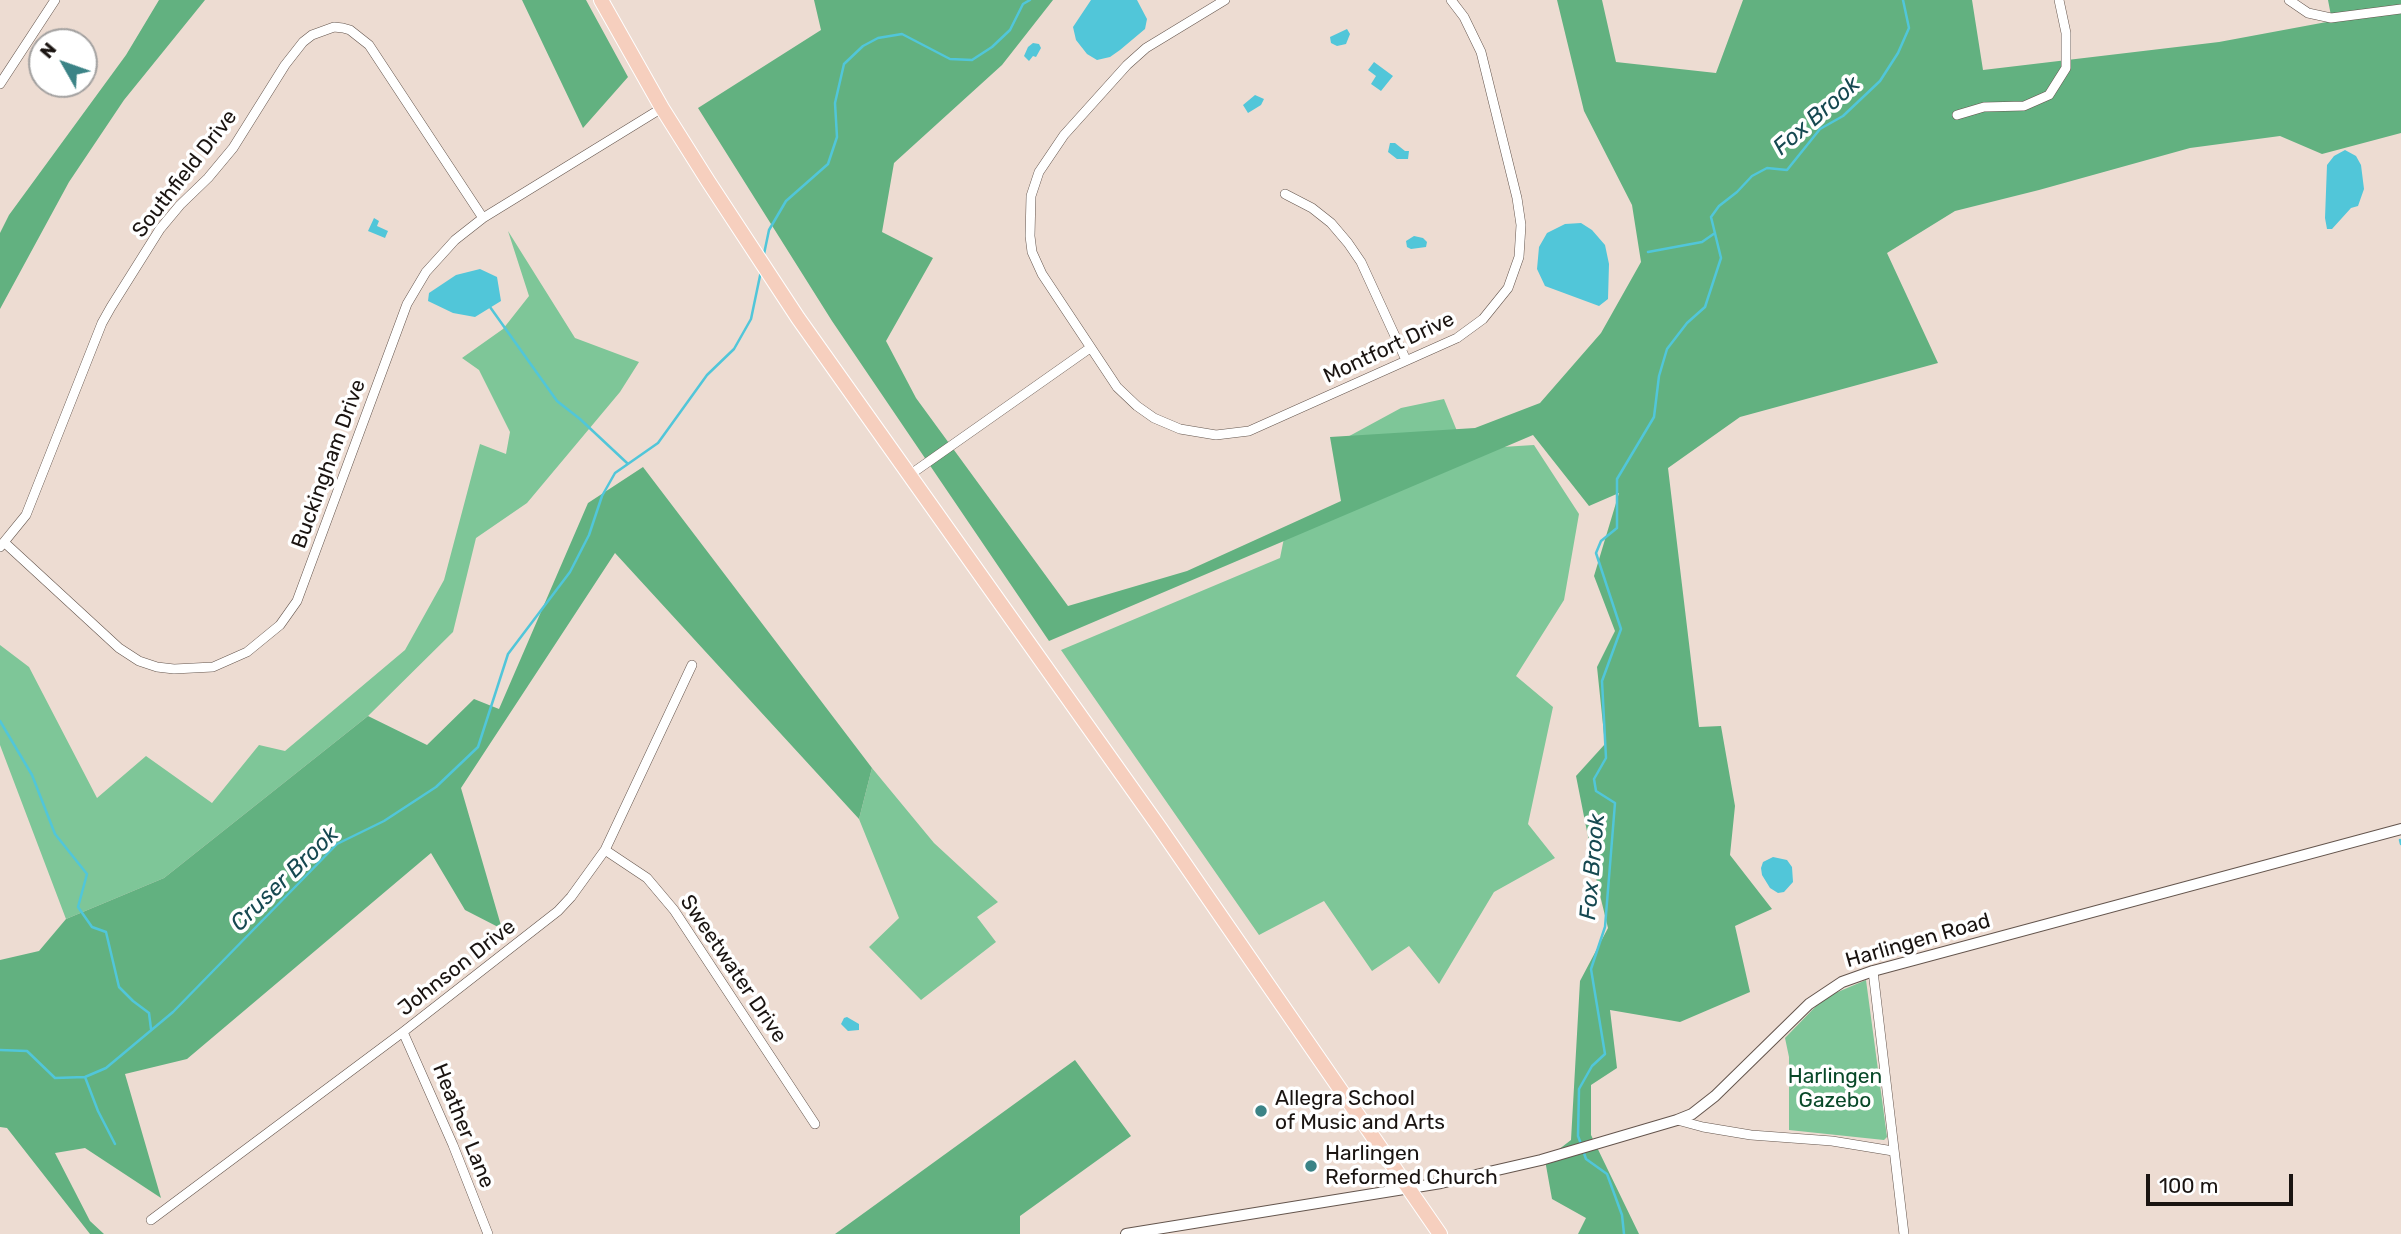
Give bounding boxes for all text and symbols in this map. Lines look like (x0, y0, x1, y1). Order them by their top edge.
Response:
north arrow (28, 28, 98, 98)
text: N (35, 38, 61, 63)
water label: Fox Brook (1768, 71, 1866, 161)
street label: Southfield Drive (127, 105, 243, 243)
street label: Montfort Drive (1320, 307, 1458, 389)
street label: Buckingham Drive (287, 376, 371, 552)
water label: Fox Brook (1575, 813, 1611, 921)
water label: Cruser Brook (225, 821, 345, 937)
street label: Sweetwater Drive (674, 890, 792, 1048)
street label: Harlingen Road (1843, 908, 1993, 974)
street label: Johnson Drive (393, 914, 521, 1022)
street label: Heather Lane (427, 1060, 499, 1192)
park label: Harlingen Gazebo (1788, 1064, 1882, 1114)
place label: Allegra School of Music and Arts (1275, 1086, 1445, 1136)
marker: Allegra School of Music and Arts (1253, 1103, 1269, 1119)
place label: Harlingen Reformed Church (1325, 1141, 1498, 1191)
marker: Harlingen Reformed Church (1303, 1158, 1319, 1174)
scale bar (2149, 1160, 2296, 1204)
text: 100 m (2159, 1173, 2218, 1198)

